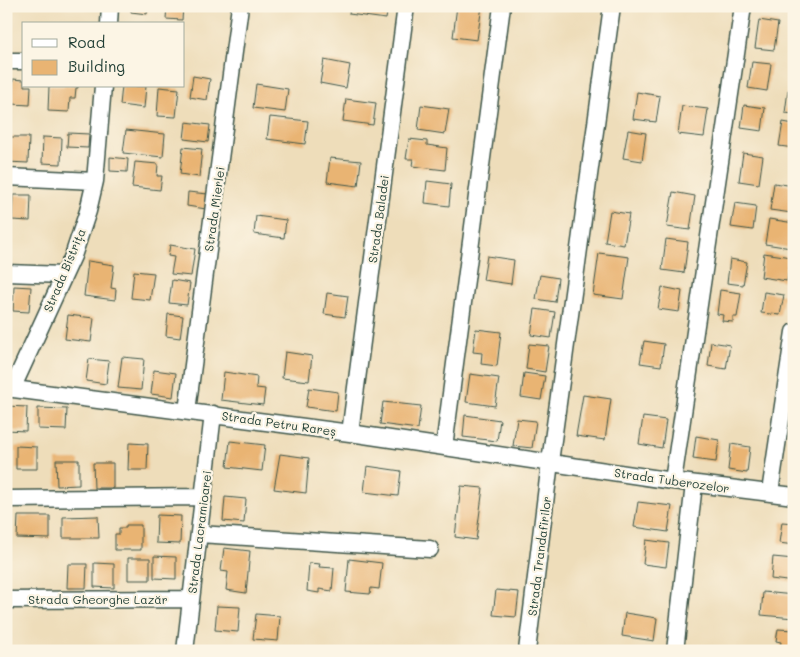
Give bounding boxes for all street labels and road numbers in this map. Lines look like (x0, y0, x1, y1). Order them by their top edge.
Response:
street label: Strada Mierlei (200, 166, 228, 252)
street label: Strada Baladei (364, 174, 392, 264)
street label: Strada Bistrița (39, 226, 89, 314)
street label: Strada Petru Rareș (221, 407, 337, 439)
street label: Strada Tuberozelor (613, 464, 731, 496)
street label: Strada Lacramioarei (184, 470, 214, 594)
street label: Strada Trandafirilor (524, 495, 554, 617)
street label: Strada Gheorghe Lazăr (28, 591, 168, 607)

